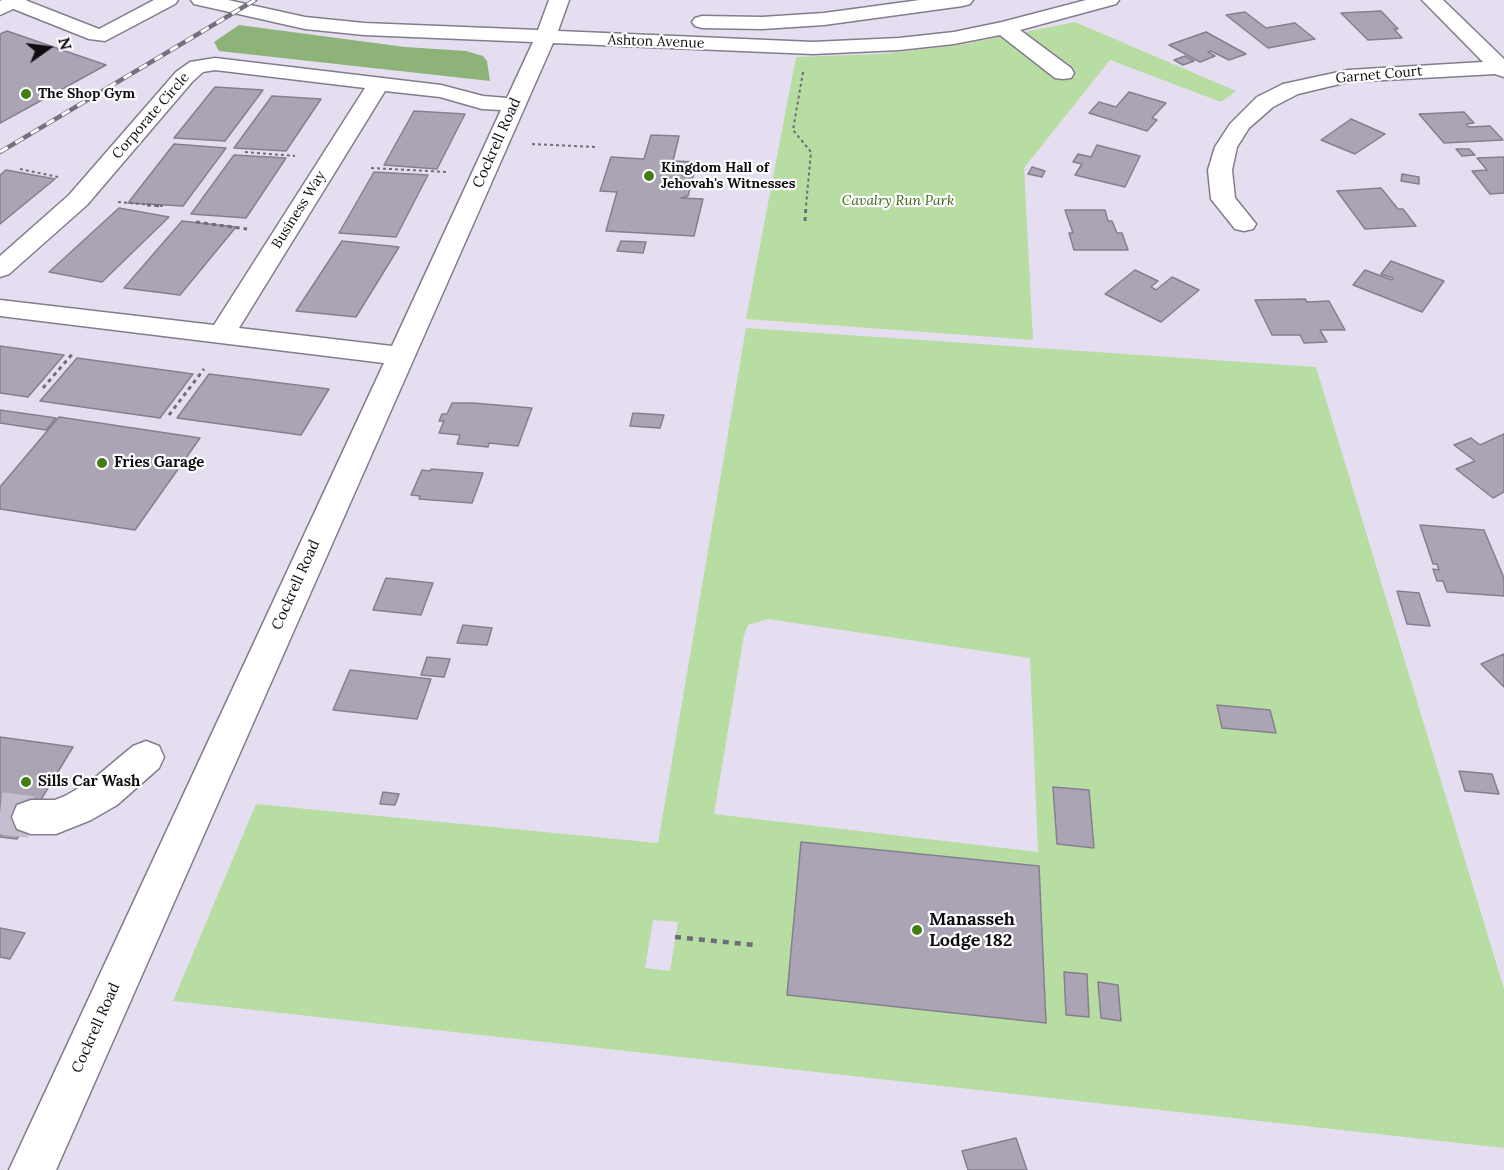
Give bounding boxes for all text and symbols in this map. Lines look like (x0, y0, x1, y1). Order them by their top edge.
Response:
north arrow (18, 18, 78, 78)
street label: Ashton Avenue (607, 32, 705, 52)
text: N (54, 35, 77, 52)
street label: Garnet Court (1335, 63, 1423, 87)
street label: Corporate Circle (109, 69, 193, 163)
place label: The Shop Gym (38, 86, 135, 102)
marker: The Shop Gym (19, 87, 33, 101)
street label: Cockrell Road (469, 95, 525, 191)
place label: Kingdom Hall of Jehovah's Witnesses (661, 160, 796, 192)
street label: Business Way (269, 168, 329, 252)
marker: Kingdom Hall of Jehovah's Witnesses (642, 169, 656, 183)
park label: Cavalry Run Park (842, 193, 954, 209)
place label: Fries Garage (114, 454, 204, 472)
marker: Fries Garage (95, 456, 109, 470)
street label: Cockrell Road (268, 537, 324, 633)
place label: Sills Car Wash (38, 773, 140, 791)
marker: Sills Car Wash (19, 775, 33, 789)
place label: Manasseh Lodge 182 (929, 909, 1015, 952)
marker: Manasseh Lodge 182 (910, 923, 924, 937)
street label: Cockrell Road (68, 980, 124, 1076)

